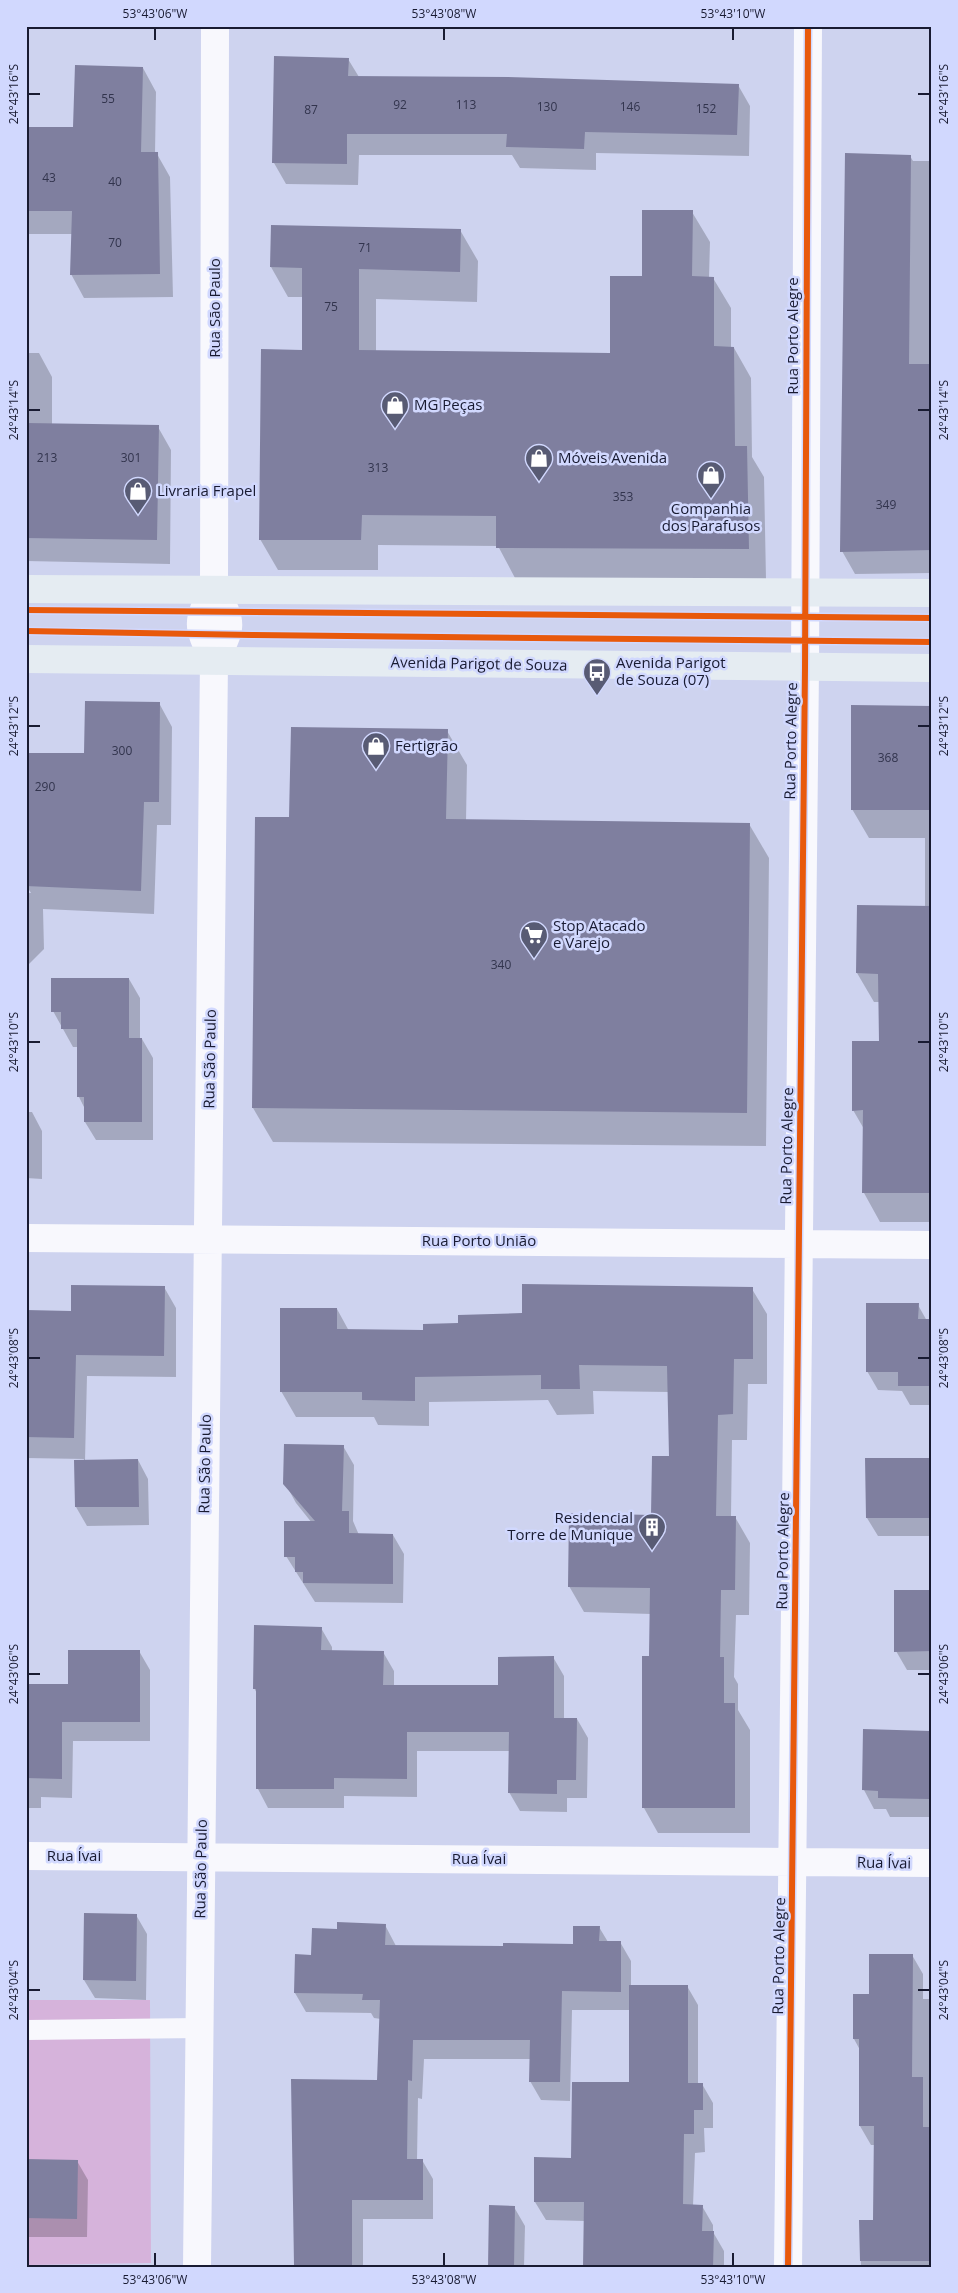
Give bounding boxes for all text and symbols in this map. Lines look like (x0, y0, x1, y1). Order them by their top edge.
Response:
text: 53°43'06"W (123, 5, 187, 22)
text: 53°43'08"W (412, 5, 476, 22)
text: 53°43'10"W (701, 5, 765, 22)
text: 24°43'16"S (5, 64, 22, 124)
text: 24°43'16"S (935, 64, 952, 124)
house number: 55 (101, 90, 115, 107)
house number: 92 (393, 96, 407, 113)
house number: 113 (456, 96, 476, 113)
house number: 130 (537, 98, 557, 115)
house number: 146 (620, 98, 640, 115)
house number: 152 (696, 100, 716, 117)
house number: 87 (304, 101, 318, 118)
house number: 43 (42, 169, 56, 186)
house number: 40 (108, 173, 122, 190)
house number: 70 (108, 234, 122, 251)
house number: 71 (358, 239, 372, 256)
street label: Rua São Paulo (204, 258, 224, 358)
street label: Rua Porto Alegre (782, 277, 802, 395)
house number: 75 (324, 298, 338, 315)
text: 24°43'14"S (5, 380, 22, 440)
text: 24°43'14"S (935, 380, 952, 440)
shop icon: MG Peças (380, 390, 410, 429)
place label: MG Peças (414, 394, 482, 414)
shop icon: Móveis Avenida (524, 443, 554, 482)
place label: Móveis Avenida (558, 447, 667, 467)
house number: 213 (37, 449, 57, 466)
house number: 301 (121, 449, 141, 466)
house number: 313 (368, 459, 388, 476)
shop icon: Companhia dos Parafusos (696, 460, 726, 499)
shop icon: Livraria Frapel (123, 476, 153, 515)
place label: Livraria Frapel (157, 480, 256, 500)
house number: 353 (613, 488, 633, 505)
house number: 349 (876, 496, 896, 513)
place label: Companhia dos Parafusos (662, 498, 760, 535)
street label: Avenida Parigot de Souza (390, 651, 568, 675)
place label: Avenida Parigot de Souza (07) (616, 652, 726, 689)
bus stop icon: Avenida Parigot de Souza (07) (582, 657, 612, 696)
street label: Rua Porto Alegre (779, 682, 801, 800)
text: 24°43'12"S (5, 696, 22, 756)
text: 24°43'12"S (935, 696, 952, 756)
shop icon: Fertigrão (361, 731, 391, 770)
place label: Fertigrão (395, 735, 458, 755)
house number: 300 (112, 742, 132, 759)
house number: 368 (878, 749, 898, 766)
house number: 290 (35, 778, 55, 795)
place label: Stop Atacado e Varejo (553, 915, 646, 952)
supermarket icon: Stop Atacado e Varejo (519, 920, 549, 959)
house number: 340 (491, 956, 511, 973)
street label: Rua São Paulo (198, 1009, 220, 1109)
text: 24°43'10"S (5, 1012, 22, 1072)
text: 24°43'10"S (935, 1012, 952, 1072)
street label: Rua Porto Alegre (775, 1087, 797, 1205)
street label: Rua Porto União (422, 1230, 536, 1250)
text: 24°43'08"S (5, 1328, 22, 1388)
text: 24°43'08"S (935, 1328, 952, 1388)
street label: Rua São Paulo (193, 1414, 215, 1514)
street label: Rua Porto Alegre (771, 1492, 793, 1610)
place label: Residencial Torre de Munique (507, 1507, 633, 1544)
building icon: Residencial Torre de Munique (637, 1512, 667, 1551)
text: 24°43'06"S (5, 1644, 22, 1704)
text: 24°43'06"S (935, 1644, 952, 1704)
street label: Rua São Paulo (189, 1819, 211, 1919)
street label: Rua Ívai (47, 1845, 101, 1865)
street label: Rua Ívai (452, 1848, 506, 1868)
street label: Rua Ívai (857, 1852, 911, 1872)
street label: Rua Porto Alegre (767, 1897, 789, 2015)
text: 24°43'04"S (5, 1960, 22, 2020)
text: 24°43'04"S (935, 1960, 952, 2020)
text: 53°43'06"W (123, 2271, 187, 2288)
text: 53°43'08"W (412, 2271, 476, 2288)
text: 53°43'10"W (701, 2271, 765, 2288)

